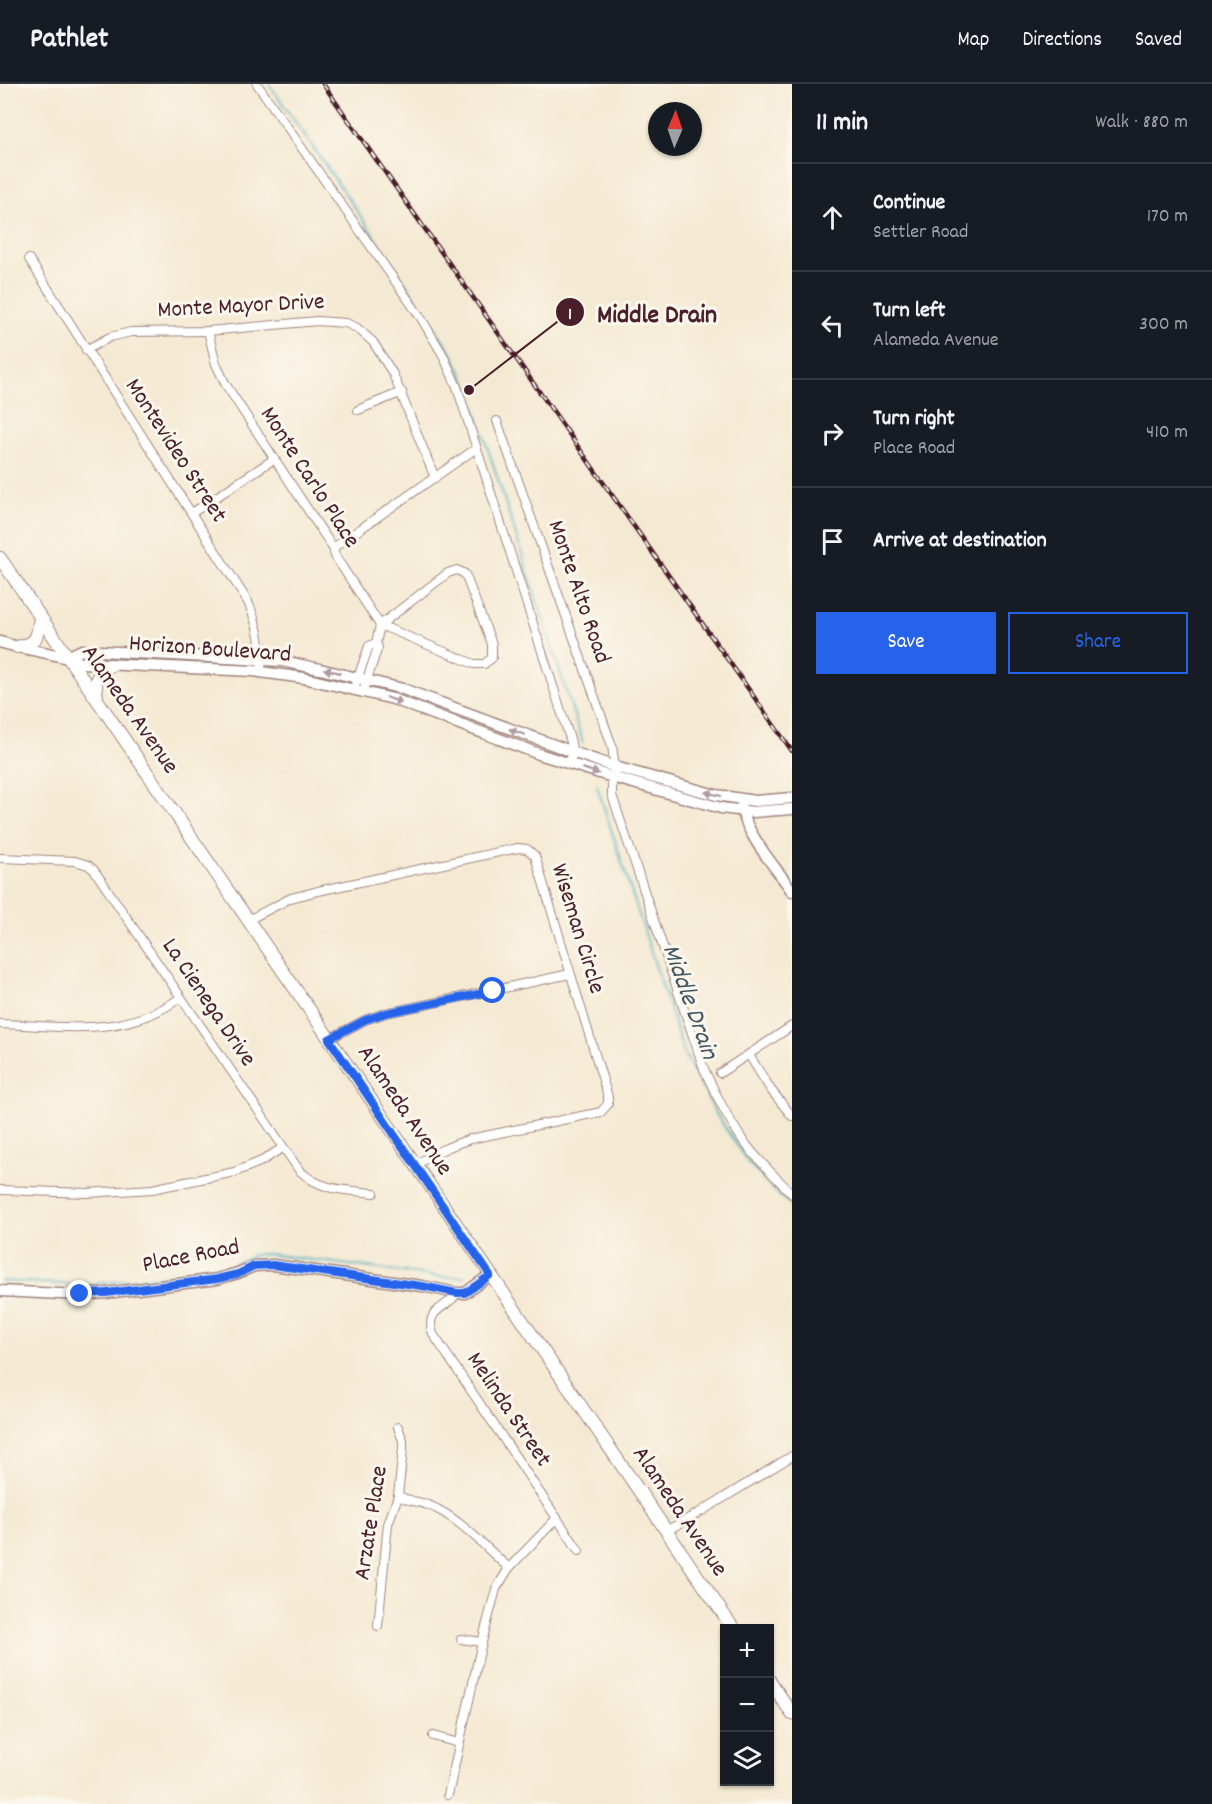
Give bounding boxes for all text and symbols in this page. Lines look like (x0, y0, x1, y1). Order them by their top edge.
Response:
text: Pathlet (30, 21, 108, 61)
text: Map (958, 26, 989, 56)
text: Directions (1022, 26, 1102, 56)
text: Saved (1135, 26, 1182, 56)
north arrow (648, 102, 702, 156)
text: 11 min (816, 105, 868, 142)
text: Walk · 880 m (1095, 109, 1188, 137)
text: Continue (873, 188, 945, 219)
icon: ahead (816, 201, 849, 234)
text: 170 m (1147, 203, 1188, 231)
text: Settler Road (873, 219, 968, 247)
street label: Monte Mayor Drive (157, 286, 325, 328)
callout: Middle Drain (555, 290, 729, 334)
text: Turn left (873, 296, 945, 327)
text: Middle Drain (597, 298, 717, 335)
text: 1 (568, 303, 572, 328)
icon: left (816, 309, 849, 342)
text: 300 m (1139, 311, 1188, 339)
text: Alameda Avenue (873, 327, 999, 355)
street label: Montevideo Street (116, 372, 235, 530)
street label: Monte Carlo Place (250, 401, 368, 555)
text: Turn right (873, 404, 955, 435)
icon: right (816, 417, 849, 450)
text: 410 m (1146, 419, 1188, 447)
text: Place Road (873, 435, 955, 463)
street label: Monte Alto Road (538, 516, 618, 668)
icon: arrive (816, 525, 849, 558)
text: Arrive at destination (873, 526, 1047, 557)
button: Save (816, 612, 996, 674)
button: Share (1008, 612, 1188, 674)
street label: Horizon Boulevard (128, 627, 292, 673)
street label: Alameda Avenue (72, 638, 186, 782)
one-way arrow (323, 666, 341, 676)
one-way arrow (385, 695, 403, 705)
one-way arrow (508, 726, 526, 736)
one-way arrow (582, 766, 600, 776)
one-way arrow (704, 788, 723, 798)
street label: Wiseman Circle (541, 860, 613, 998)
street label: La Cienega Drive (152, 932, 264, 1074)
water label: Middle Drain (651, 939, 727, 1066)
route start (479, 977, 505, 1003)
street label: Alameda Avenue (348, 1039, 460, 1183)
street label: Place Road (139, 1231, 243, 1283)
route end (66, 1280, 92, 1306)
street label: Melinda Street (457, 1346, 559, 1474)
street label: Alameda Avenue (623, 1440, 735, 1584)
street label: Arzate Place (346, 1463, 398, 1583)
map controls (720, 1624, 774, 1786)
button: + (720, 1624, 774, 1678)
button: − (720, 1678, 774, 1732)
button: layers (720, 1732, 774, 1786)

